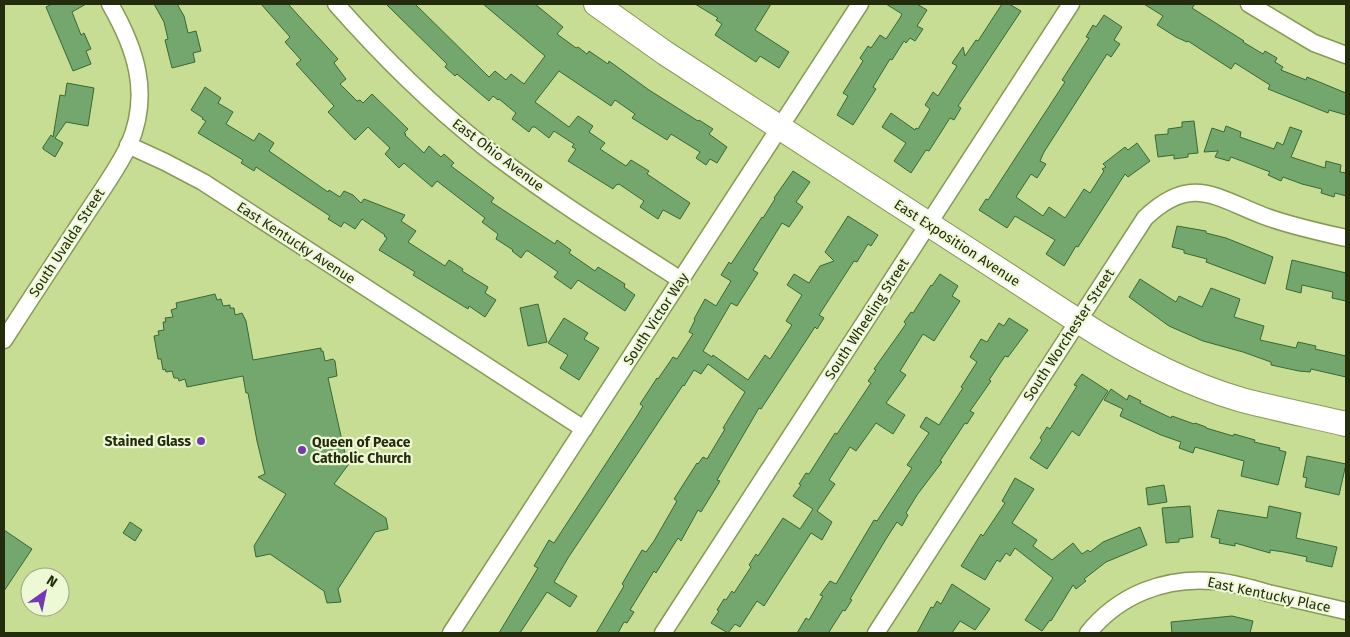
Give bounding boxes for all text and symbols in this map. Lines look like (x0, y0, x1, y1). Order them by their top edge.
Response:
street label: East Ohio Avenue (449, 115, 547, 195)
street label: South Uvalda Street (26, 185, 109, 300)
street label: East Exposition Avenue (891, 196, 1023, 290)
street label: East Kentucky Avenue (233, 198, 359, 288)
street label: South Wheeling Street (821, 254, 913, 383)
street label: South Worchester Street (1020, 265, 1119, 404)
street label: South Victor Way (620, 269, 692, 368)
place label: Stained Glass (105, 433, 191, 450)
place label: Queen of Peace Catholic Church (312, 434, 411, 467)
marker: Stained Glass (195, 435, 207, 447)
marker: Queen of Peace Catholic Church (296, 444, 308, 456)
north arrow (20, 567, 70, 617)
text: N (43, 572, 60, 591)
street label: East Kentucky Place (1206, 574, 1332, 616)

